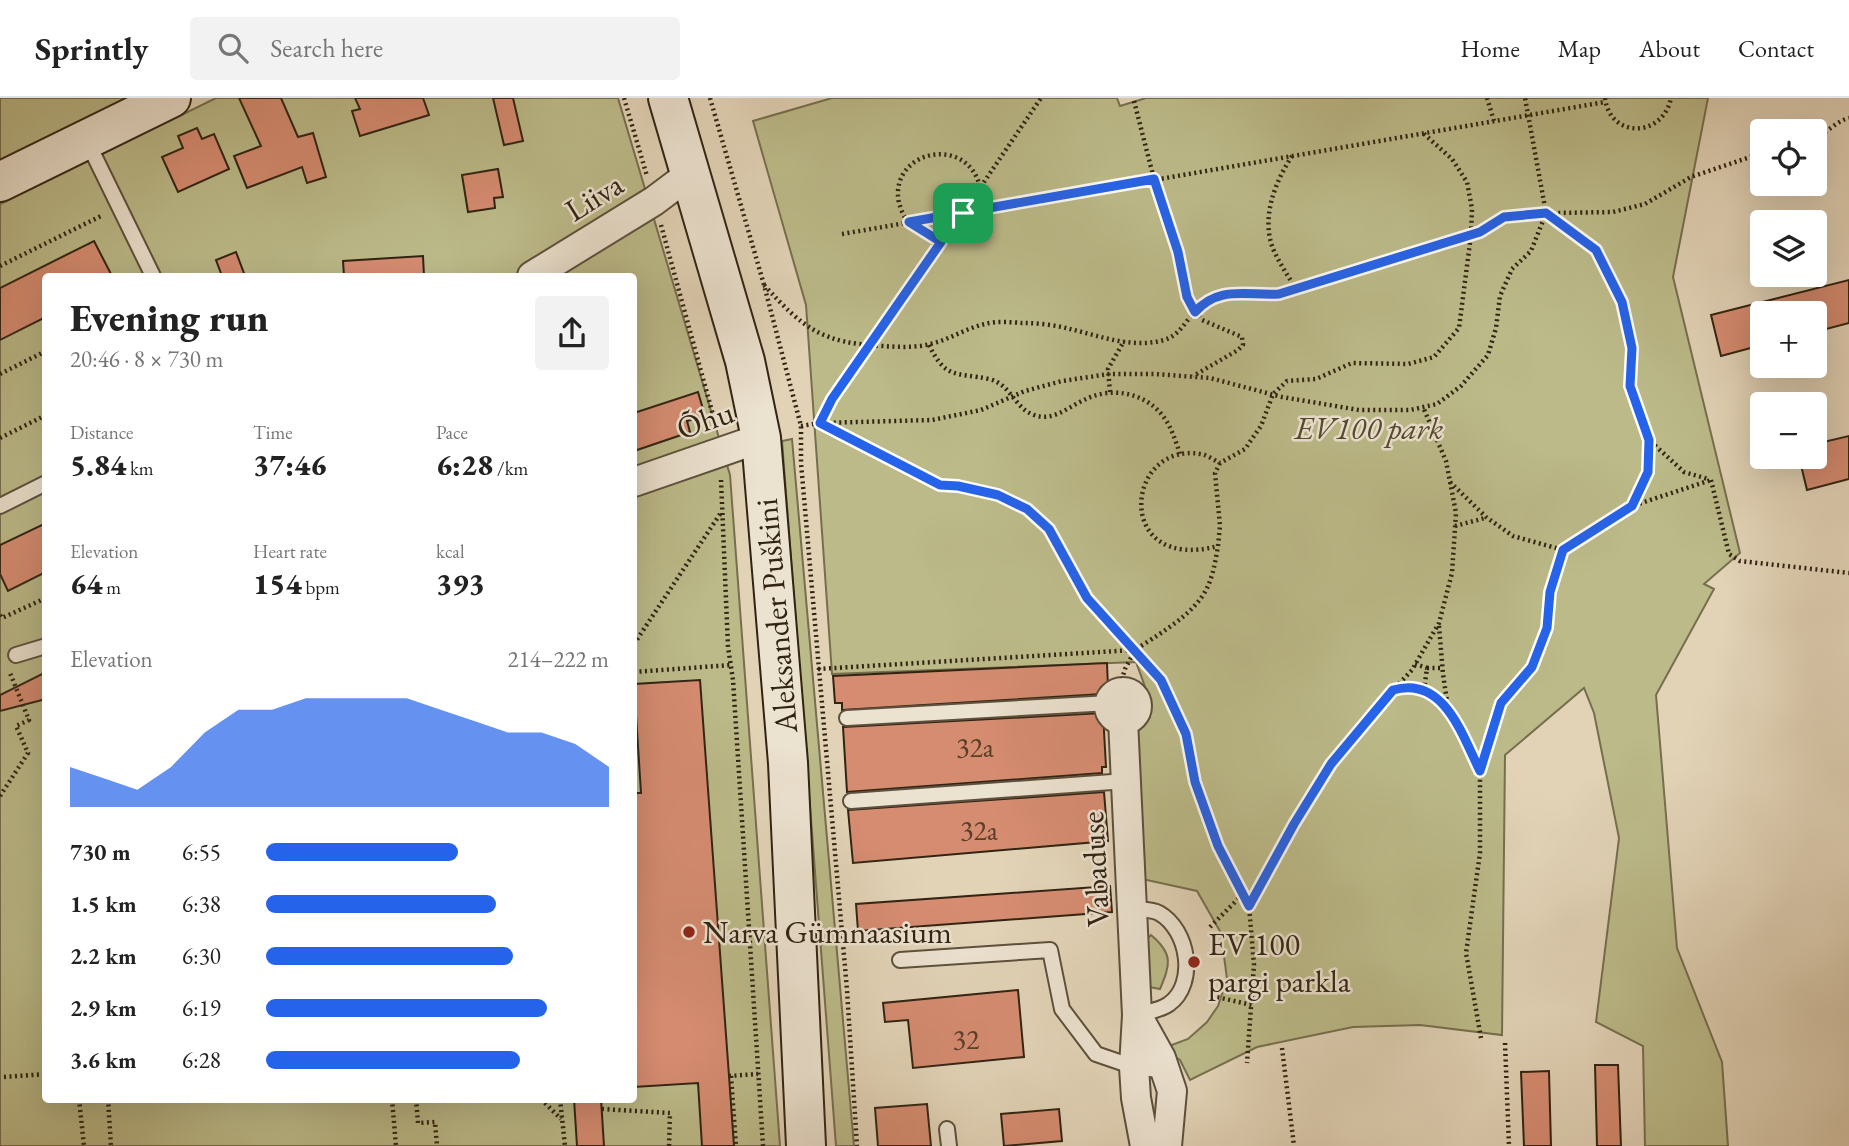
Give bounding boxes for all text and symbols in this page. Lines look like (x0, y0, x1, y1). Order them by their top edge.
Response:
search box (190, 17, 680, 80)
text: Sprintly (35, 27, 148, 70)
icon: search (214, 29, 252, 67)
text: Search here (270, 31, 383, 65)
text: Home (1460, 33, 1520, 64)
text: Map (1558, 33, 1601, 64)
text: About (1639, 33, 1700, 64)
text: Contact (1738, 33, 1814, 64)
map controls (1750, 119, 1827, 469)
button: locate (1750, 119, 1827, 196)
street label: Liiva (557, 163, 631, 231)
pin (933, 183, 993, 243)
icon: arrive (944, 194, 982, 232)
button: layers (1750, 210, 1827, 287)
text: Evening run (70, 293, 268, 342)
button: share (535, 296, 609, 370)
button: + (1750, 301, 1827, 378)
text: 20:46 · 8 × 730 m (70, 344, 223, 374)
street label: Õhu (671, 391, 739, 449)
button: − (1750, 392, 1827, 469)
park label: EV100 park (1293, 407, 1444, 449)
text: Distance (70, 420, 133, 445)
text: Time (253, 420, 293, 445)
text: Pace (436, 420, 468, 445)
text: 5.84 (70, 445, 126, 484)
text: 37:46 (253, 445, 326, 484)
text: 6:28 (436, 445, 493, 484)
text: km (126, 456, 154, 481)
text: /km (493, 456, 528, 481)
street label: Aleksander Puškini (745, 497, 807, 736)
text: Elevation (70, 539, 138, 564)
text: Heart rate (253, 539, 327, 564)
text: kcal (436, 539, 465, 564)
text: 64 (70, 564, 102, 603)
text: 154 (253, 564, 302, 603)
text: 393 (436, 564, 485, 603)
text: m (102, 575, 121, 600)
text: bpm (302, 575, 340, 600)
text: Elevation (70, 644, 153, 674)
text: 214–222 m (508, 644, 609, 674)
house number: 32a (956, 729, 995, 765)
street label: Vabaduse (1071, 810, 1119, 928)
house number: 32a (960, 812, 999, 848)
text: 730 m (70, 837, 131, 867)
text: 6:55 (182, 837, 221, 867)
text: 1.5 km (70, 889, 137, 919)
text: 6:38 (182, 889, 221, 919)
place label: Narva Gümnaasium (703, 911, 952, 953)
place label: EV 100 pargi parkla (1208, 923, 1351, 1002)
marker: Narva Gümnaasium (681, 924, 697, 940)
text: 2.2 km (70, 941, 137, 971)
text: 6:30 (182, 941, 221, 971)
marker: EV 100 pargi parkla (1186, 954, 1202, 970)
text: 2.9 km (70, 993, 137, 1023)
text: 6:19 (182, 993, 221, 1023)
house number: 32 (953, 1021, 980, 1057)
text: 3.6 km (70, 1045, 137, 1075)
text: 6:28 (182, 1045, 221, 1075)

